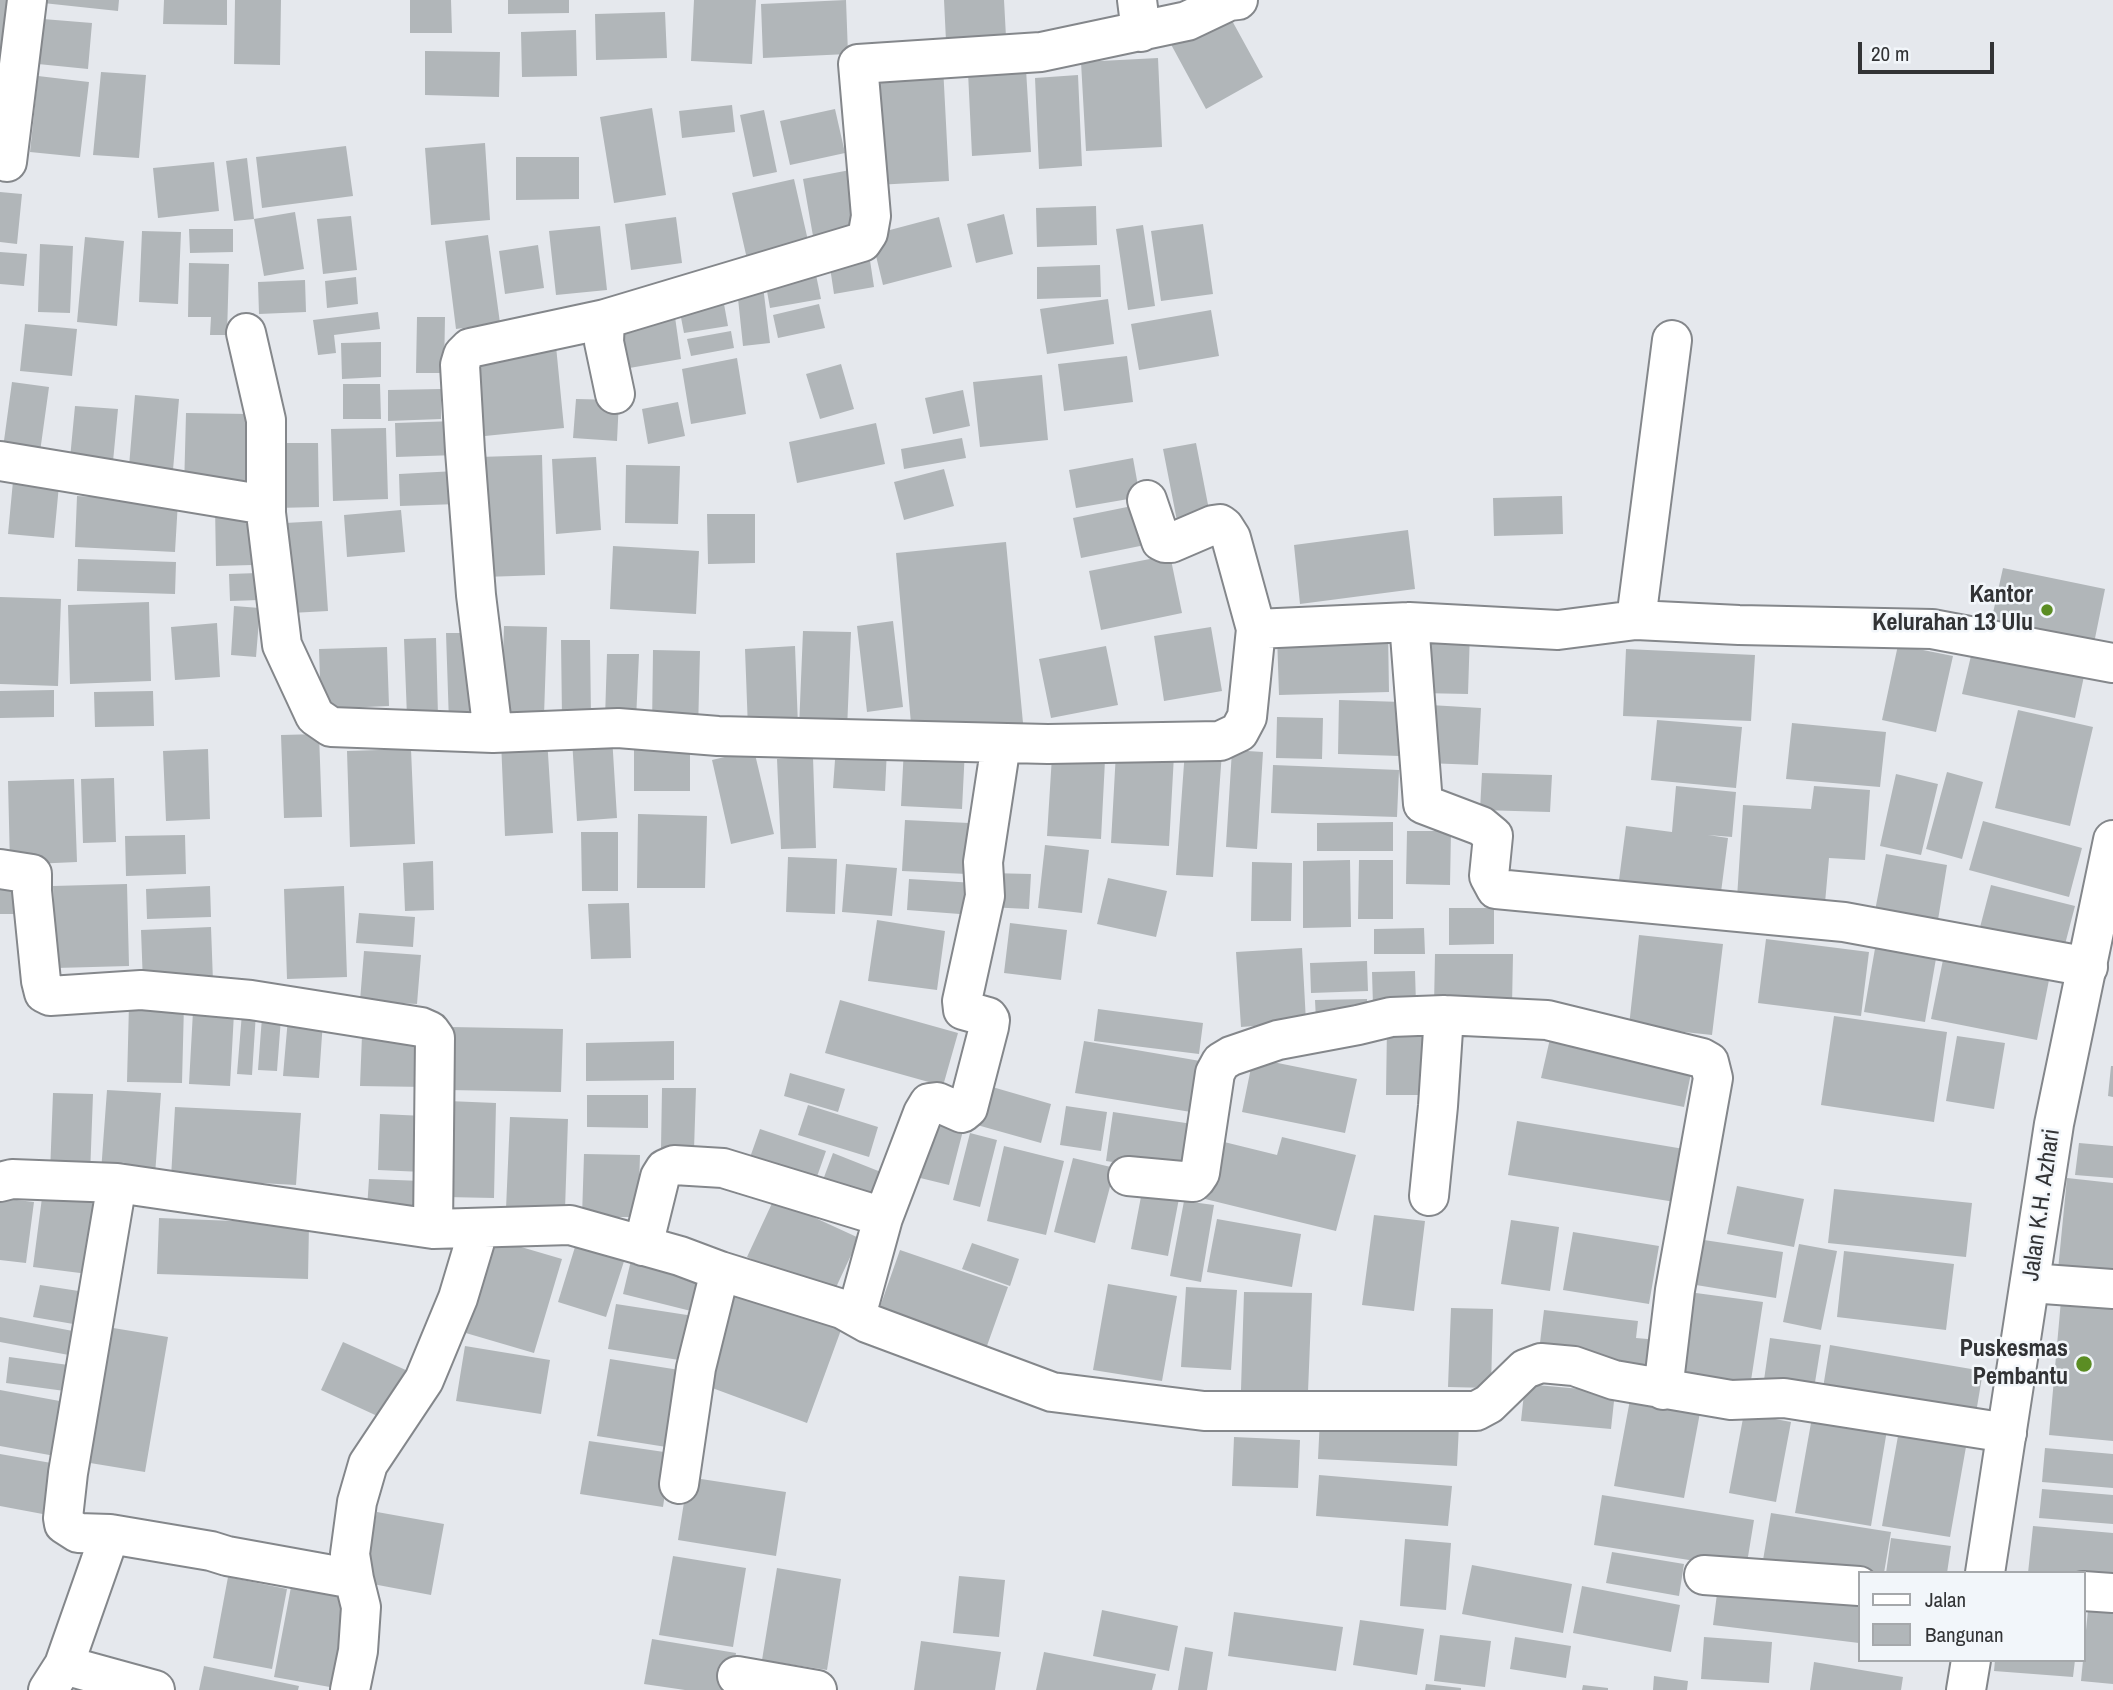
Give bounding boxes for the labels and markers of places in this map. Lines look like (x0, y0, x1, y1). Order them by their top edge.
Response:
place label: Kantor Kelurahan 13 Ulu (1872, 582, 2033, 638)
marker: Kantor Kelurahan 13 Ulu (2039, 602, 2055, 618)
place label: Puskesmas Pembantu (1960, 1336, 2068, 1392)
marker: Puskesmas Pembantu (2074, 1354, 2094, 1374)

